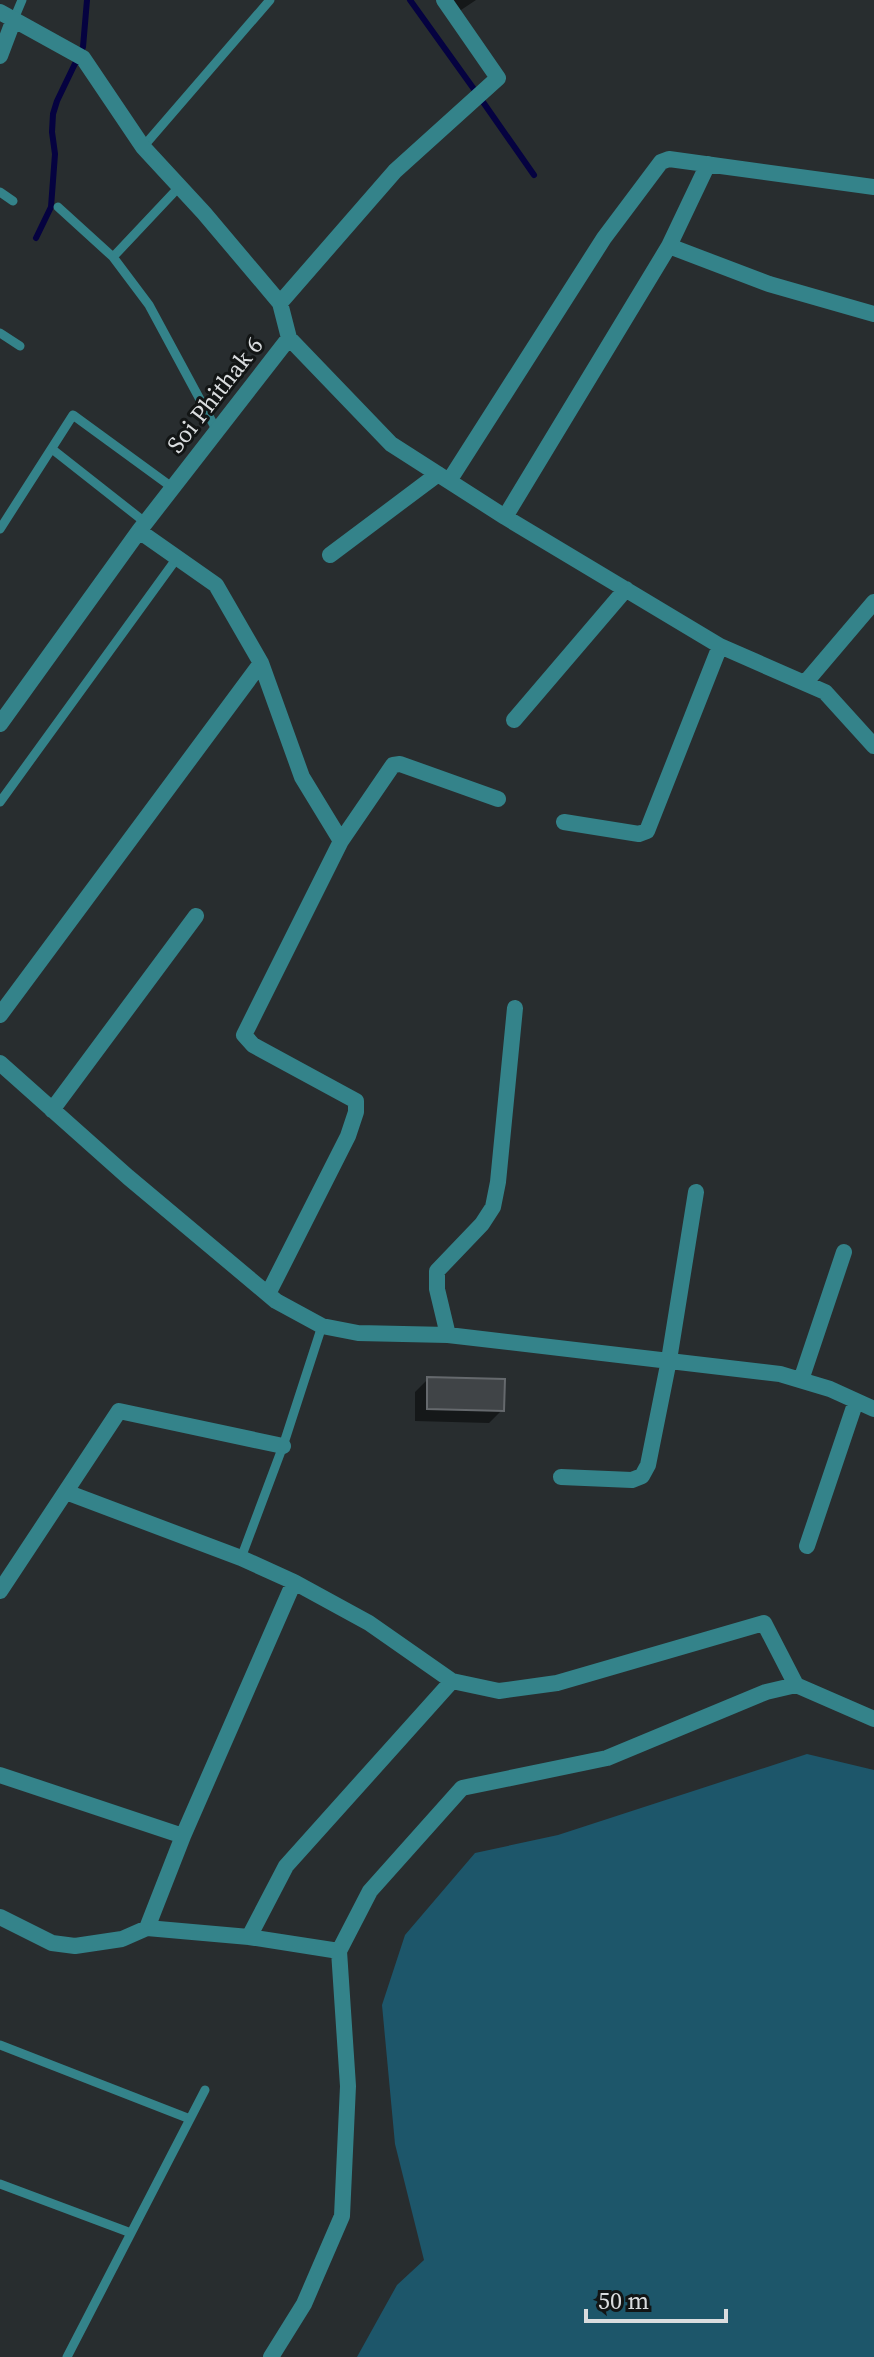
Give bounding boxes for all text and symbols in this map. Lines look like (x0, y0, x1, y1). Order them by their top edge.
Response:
street label: Soi Phithak 6 (159, 330, 270, 460)
scale bar (586, 2273, 726, 2323)
text: 50 m (598, 2284, 649, 2317)

